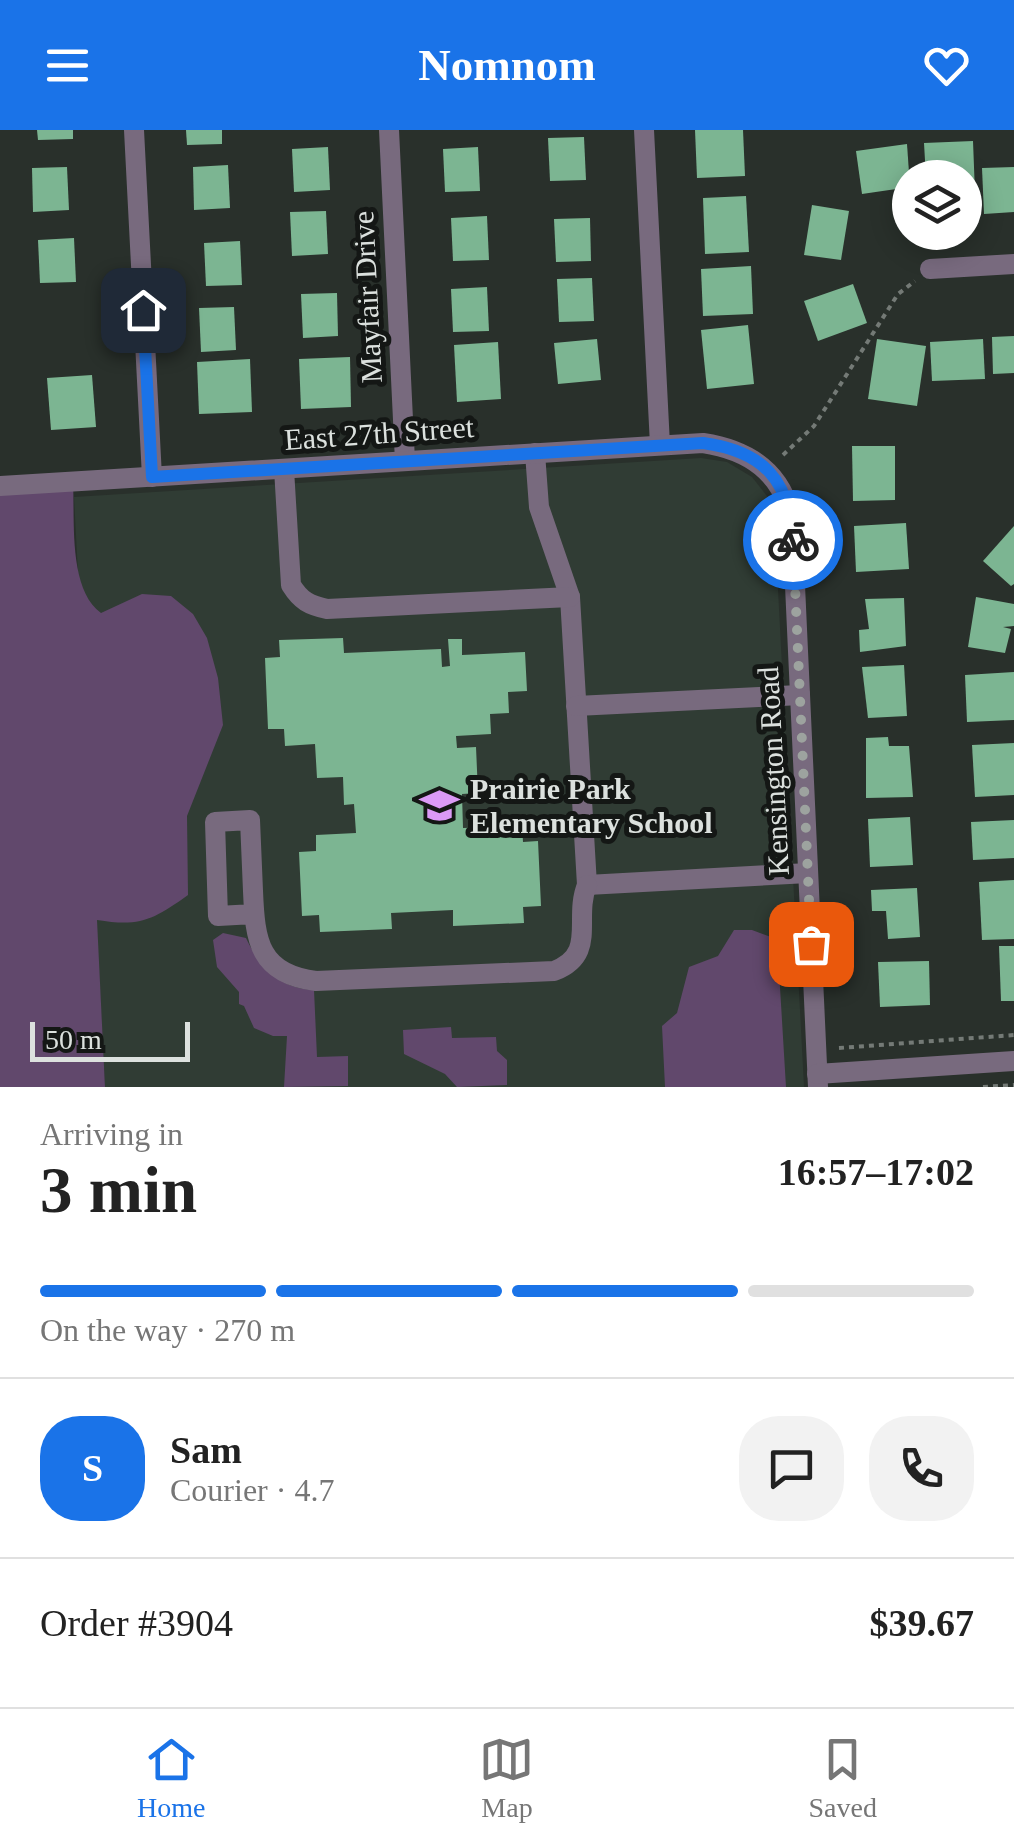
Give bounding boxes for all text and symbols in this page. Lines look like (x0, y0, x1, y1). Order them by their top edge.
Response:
icon: menu (40, 38, 95, 93)
icon: heart (919, 38, 974, 93)
text: Nomnom (418, 40, 596, 90)
map controls (892, 160, 982, 250)
button: layers (892, 160, 982, 250)
street label: Mayfair Drive (346, 210, 388, 384)
pin (101, 268, 186, 353)
icon: home (116, 283, 171, 338)
street label: East 27th Street (283, 410, 476, 456)
courier (743, 490, 843, 590)
icon: bike (766, 513, 821, 568)
street label: Kensington Road (751, 666, 795, 876)
place label: Prairie Park Elementary School (470, 772, 712, 839)
school or university icon: Prairie Park Elementary School (419, 784, 461, 826)
pin (769, 902, 854, 987)
icon: bag (784, 917, 839, 972)
scale bar (30, 1017, 190, 1061)
text: 50 m (45, 1024, 102, 1055)
text: Arriving in (40, 1116, 183, 1152)
text: 16:57–17:02 (778, 1151, 974, 1193)
text: 3 min (40, 1154, 197, 1226)
text: On the way · 270 m (40, 1312, 295, 1348)
button: chat (739, 1416, 844, 1521)
button: phone (869, 1416, 974, 1521)
text: Sam (170, 1429, 242, 1471)
text: S (82, 1447, 103, 1489)
text: Courier · 4.7 (170, 1472, 334, 1508)
text: Order #3904 (40, 1602, 233, 1644)
text: $39.67 (870, 1602, 974, 1644)
tab: Home (137, 1732, 205, 1824)
tab: Map (479, 1732, 534, 1824)
tab: Saved (809, 1732, 877, 1824)

